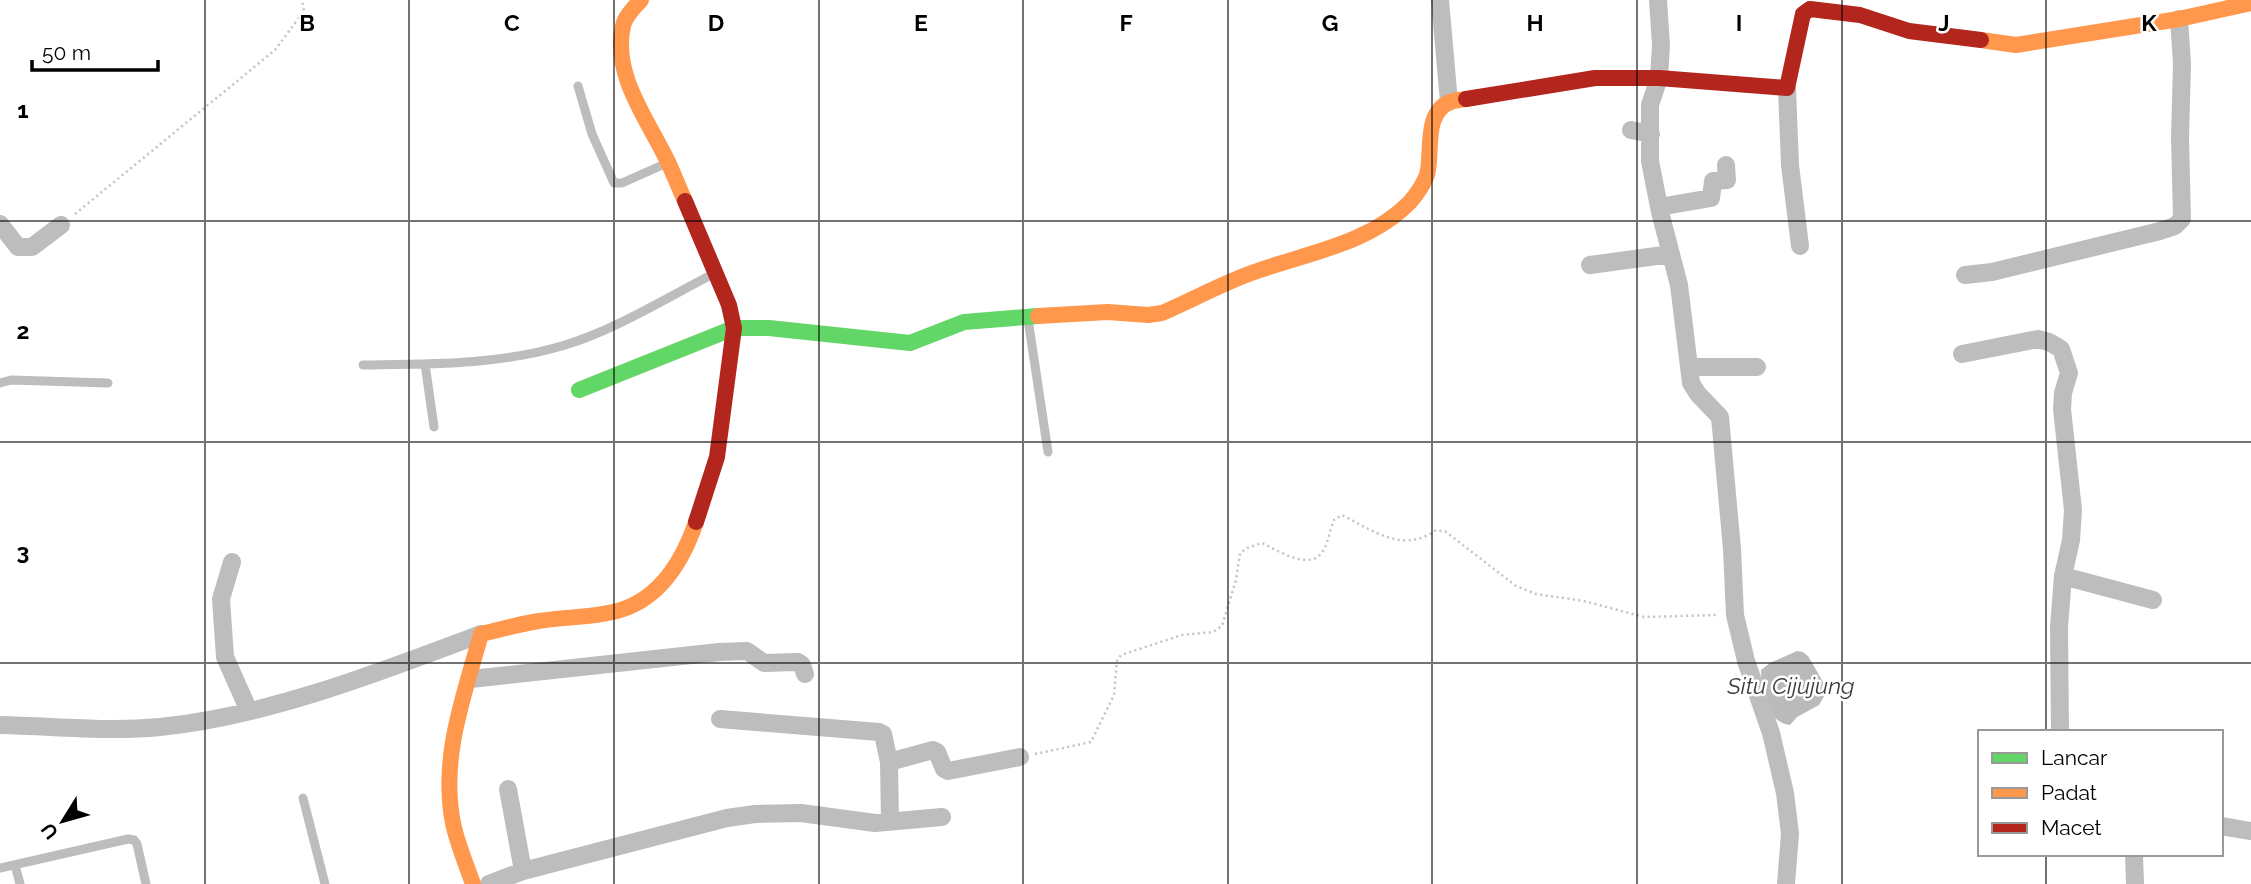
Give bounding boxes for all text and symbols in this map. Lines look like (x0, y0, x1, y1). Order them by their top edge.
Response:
text: B (299, 9, 315, 36)
text: C (504, 9, 520, 36)
text: D (708, 9, 724, 36)
text: E (914, 9, 928, 36)
text: F (1119, 9, 1133, 36)
text: G (1322, 9, 1338, 36)
text: H (1526, 9, 1544, 36)
text: I (1736, 9, 1742, 36)
text: J (1938, 9, 1950, 36)
text: K (2141, 9, 2157, 36)
scale bar (32, 28, 158, 72)
text: 50 m (42, 40, 91, 65)
text: 1 (17, 96, 29, 123)
text: 2 (17, 317, 29, 344)
text: 3 (17, 538, 29, 565)
water label: Situ Cijujung (1726, 672, 1855, 699)
legend (1978, 730, 2223, 856)
text: Lancar (2041, 745, 2108, 770)
text: Padat (2041, 780, 2097, 805)
north arrow (28, 786, 98, 856)
text: Macet (2041, 815, 2101, 840)
text: U (36, 819, 63, 844)

